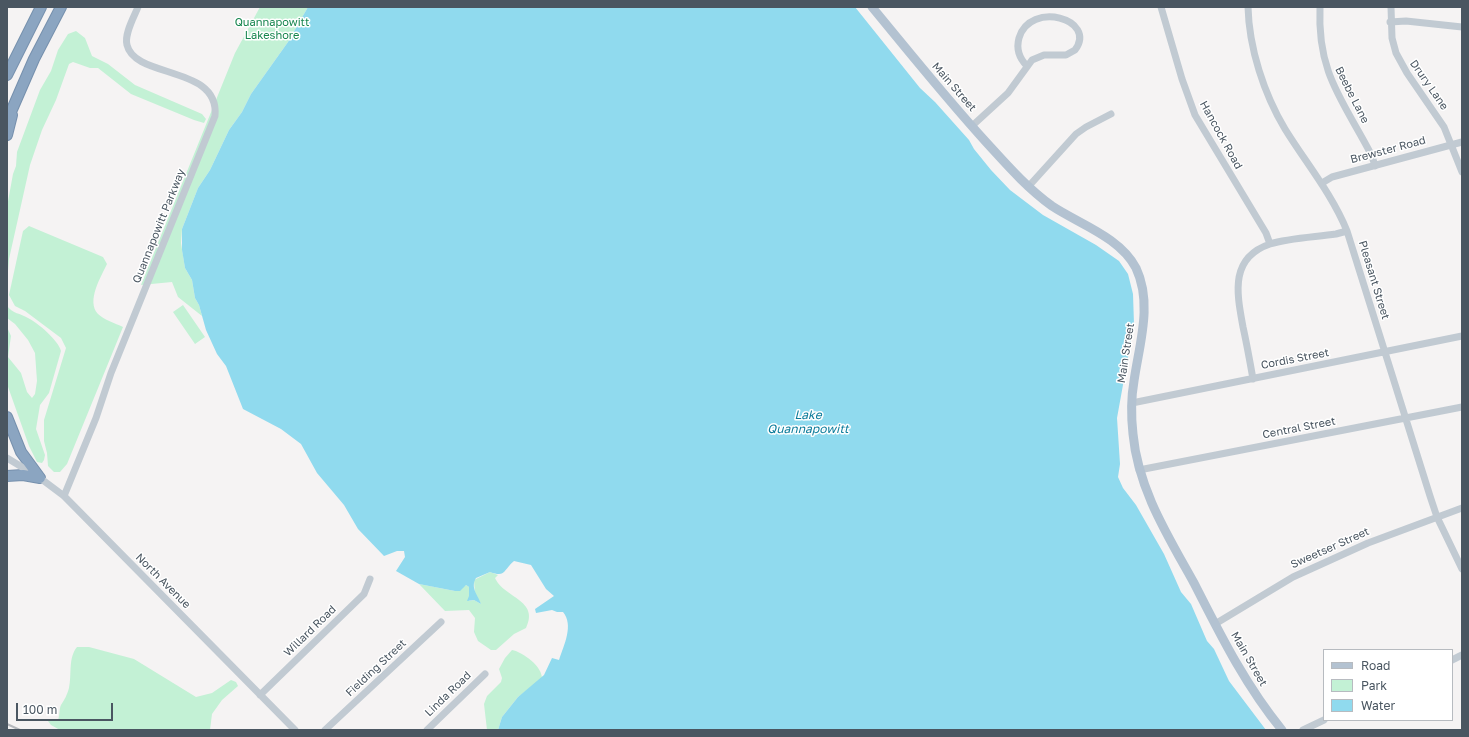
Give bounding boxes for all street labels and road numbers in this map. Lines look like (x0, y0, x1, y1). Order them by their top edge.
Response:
street label: Drury Lane (1407, 57, 1451, 113)
street label: Main Street (929, 60, 979, 114)
street label: Beebe Lane (1332, 64, 1372, 126)
street label: Hancock Road (1197, 99, 1245, 171)
street label: Brewster Road (1349, 134, 1427, 166)
street label: Quannapowitt Parkway (130, 167, 188, 285)
street label: Pleasant Street (1356, 239, 1392, 321)
street label: Main Street (1115, 322, 1137, 384)
street label: Cordis Street (1260, 346, 1330, 372)
street label: Central Street (1261, 414, 1337, 442)
street label: Sweetser Street (1289, 525, 1371, 571)
street label: North Avenue (133, 551, 193, 611)
street label: Willard Road (281, 603, 339, 659)
street label: Main Street (1228, 629, 1270, 689)
street label: Fielding Street (343, 637, 409, 699)
street label: Linda Road (422, 669, 474, 719)

